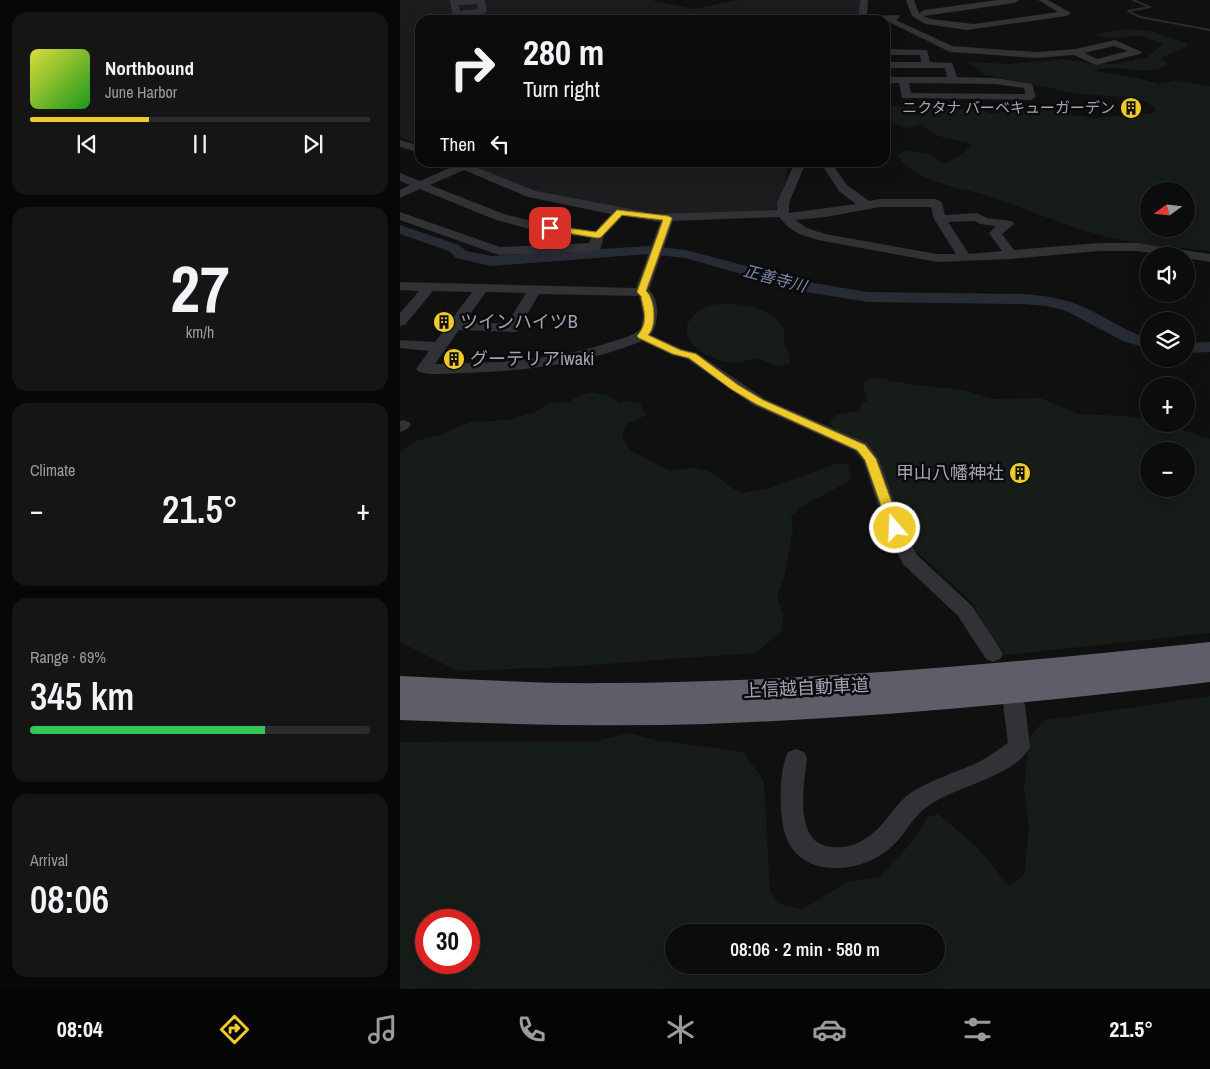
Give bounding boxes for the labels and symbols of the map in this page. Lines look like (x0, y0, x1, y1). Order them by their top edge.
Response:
building icon: ニクタナ バーベキューガーデン (1119, 96, 1143, 120)
place label: ニクタナ バーベキューガーデン (902, 97, 1115, 118)
north arrow (1140, 182, 1195, 238)
pin (529, 207, 571, 249)
water label: 正善寺川 (741, 259, 811, 297)
place label: ツインハイツB (460, 309, 578, 334)
building icon: ツインハイツB (432, 310, 456, 334)
place label: グーテリアiwaki (470, 346, 594, 371)
building icon: グーテリアiwaki (442, 347, 466, 371)
place label: 甲山八幡神社 (896, 460, 1004, 485)
building icon: 甲山八幡神社 (1008, 461, 1032, 485)
position arrow (868, 501, 920, 553)
street label: 上信越自動車道 (742, 672, 870, 703)
speed limit sign: 30 (415, 909, 480, 974)

